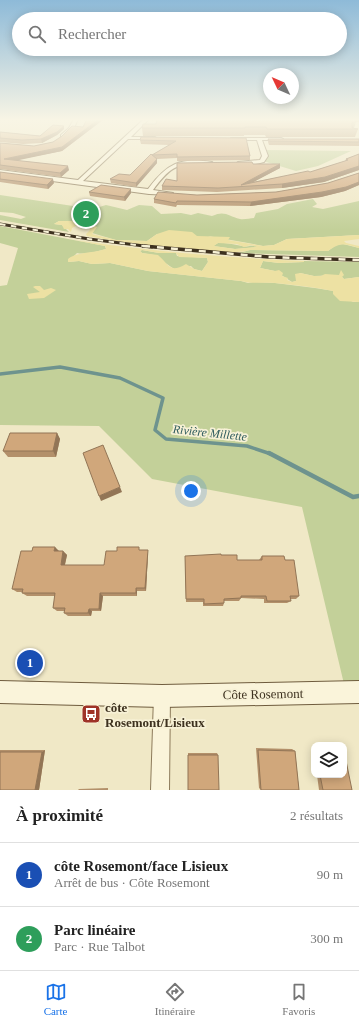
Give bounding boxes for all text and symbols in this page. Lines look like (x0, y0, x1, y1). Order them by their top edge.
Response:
search box (12, 12, 347, 56)
icon: search (26, 23, 48, 45)
text: Rechercher (58, 26, 126, 42)
north arrow (263, 68, 299, 104)
pin: 2 (73, 199, 99, 229)
water label: Rivière Millette (171, 422, 248, 444)
your location (181, 481, 201, 501)
pin: 1 (17, 648, 43, 678)
street label: Côte Rosemont (223, 686, 304, 702)
place label: côte Rosemont/Lisieux (105, 700, 205, 730)
bus stop icon: côte Rosemont/Lisieux (80, 703, 102, 725)
map controls (311, 742, 347, 778)
button: layers (311, 742, 347, 778)
text: À proximité (16, 806, 103, 825)
text: 2 résultats (290, 808, 343, 823)
text: côte Rosemont/face Lisieux (54, 858, 228, 874)
text: 1 (26, 867, 32, 882)
text: 90 m (317, 867, 343, 882)
text: Arrêt de bus · Côte Rosemont (54, 875, 210, 890)
text: Parc linéaire (54, 922, 136, 938)
text: 2 (26, 931, 32, 946)
text: 300 m (310, 931, 343, 946)
text: Parc · Rue Talbot (54, 939, 145, 954)
tab: Carte (44, 981, 67, 1017)
tab: Itinéraire (155, 981, 195, 1017)
tab: Favoris (282, 981, 315, 1017)

